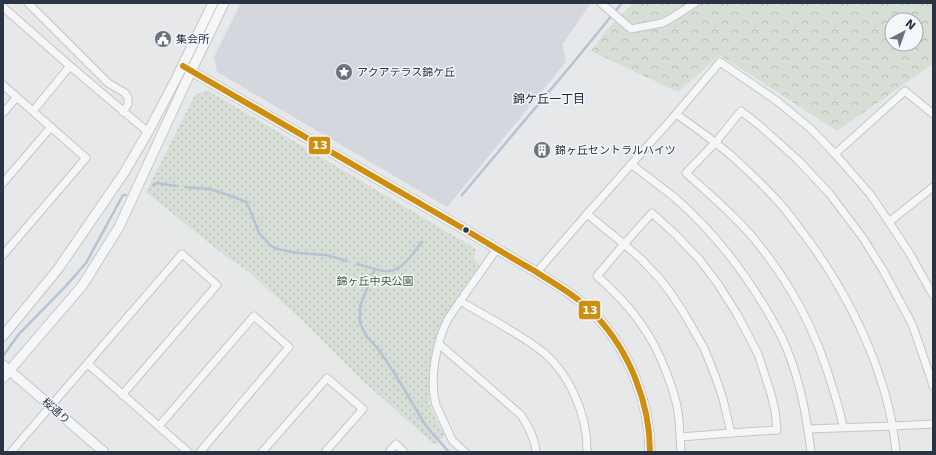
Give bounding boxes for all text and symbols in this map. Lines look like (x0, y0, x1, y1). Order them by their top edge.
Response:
north arrow (884, 12, 924, 52)
text: N (902, 17, 918, 33)
public building icon: 集会所 (153, 29, 173, 49)
place label: 集会所 (176, 33, 210, 46)
place icon: アクアテラス錦ケ丘 (334, 62, 354, 82)
place label: アクアテラス錦ケ丘 (357, 66, 455, 79)
district label: 錦ケ丘一丁目 (513, 92, 585, 106)
line badge: 13 (308, 136, 331, 155)
text: 13 (312, 139, 328, 152)
building icon: 錦ヶ丘セントラルハイツ (532, 140, 552, 160)
place label: 錦ヶ丘セントラルハイツ (555, 144, 676, 157)
unlabelled marker (461, 225, 471, 235)
park label: 錦ヶ丘中央公園 (337, 275, 414, 288)
line badge: 13 (578, 300, 601, 320)
text: 13 (582, 304, 598, 317)
street label: 桜通り (39, 395, 73, 427)

